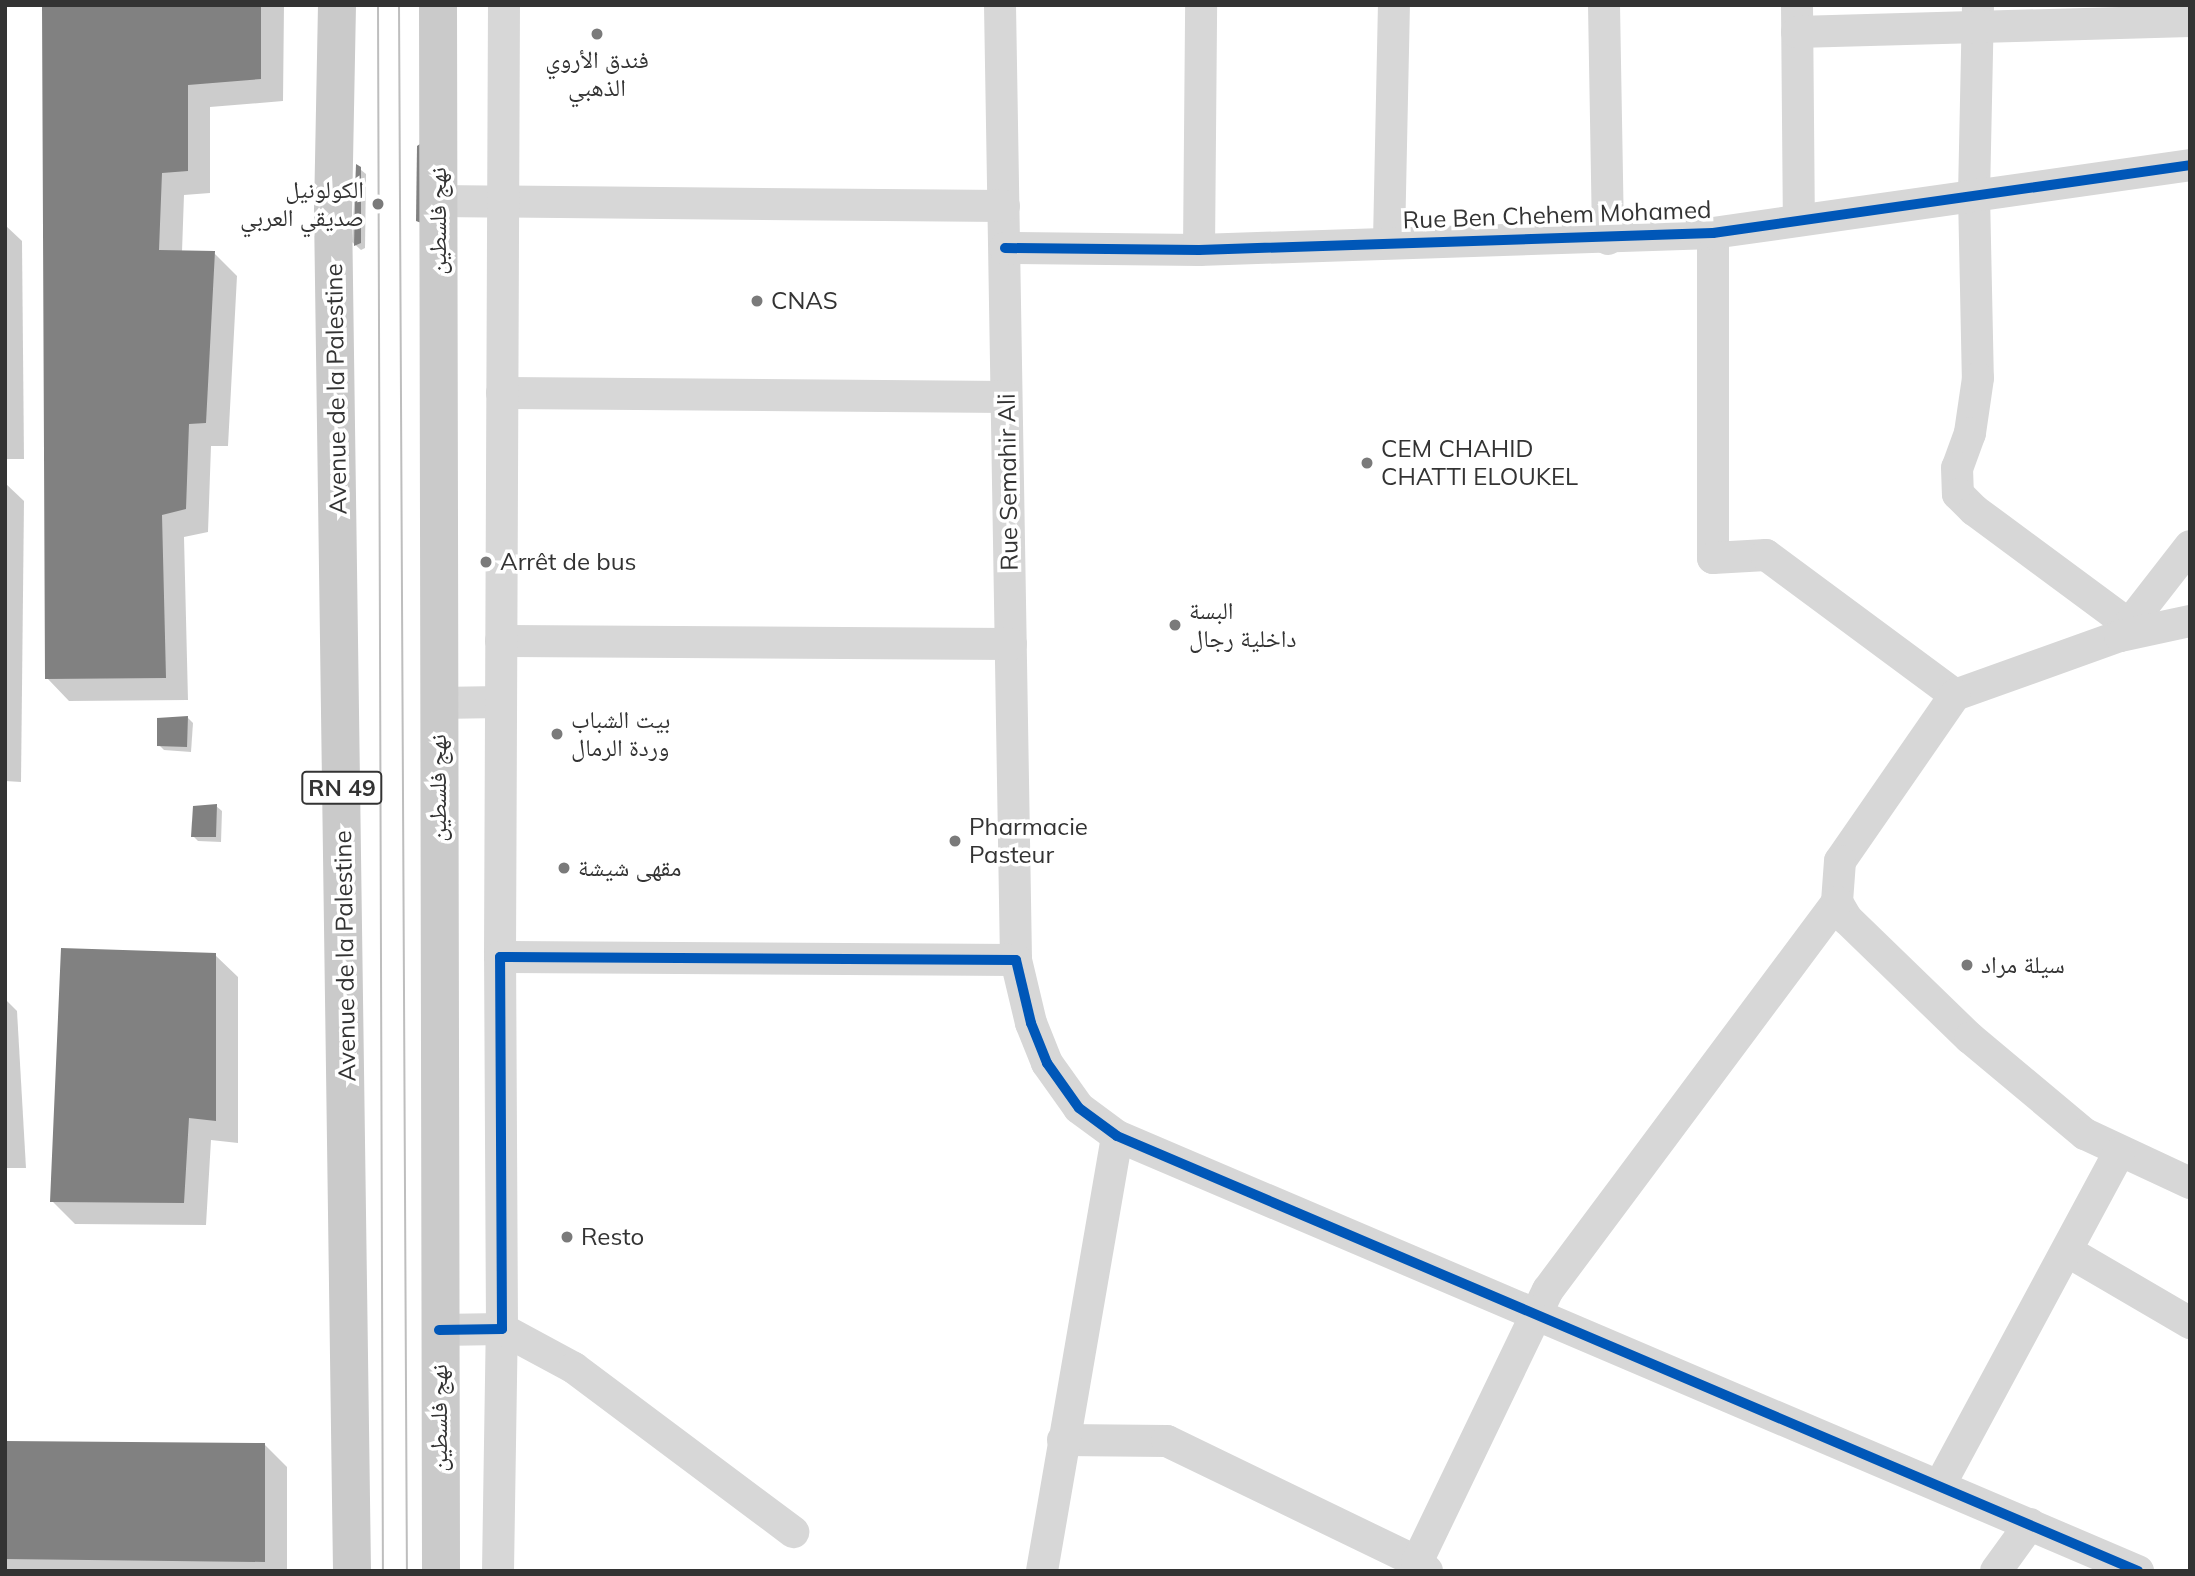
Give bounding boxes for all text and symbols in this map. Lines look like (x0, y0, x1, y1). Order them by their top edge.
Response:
marker: فندق الأروي الذهبي (589, 26, 605, 42)
place label: فندق الأروي الذهبي (545, 46, 649, 102)
street label: نهج فلسطين (424, 167, 452, 275)
place label: الكولونيل صديقي العربي (240, 176, 364, 232)
street label: Rue Ben Chehem Mohamed (1402, 195, 1712, 235)
marker: الكولونيل صديقي العربي (370, 196, 386, 212)
street label: Avenue de la Palestine (319, 263, 353, 515)
place label: CNAS (771, 287, 838, 315)
marker: CNAS (749, 293, 765, 309)
street label: Rue Semahir Ali (992, 393, 1024, 571)
place label: CEM CHAHID CHATTI ELOUKEL (1381, 435, 1578, 491)
marker: CEM CHAHID CHATTI ELOUKEL (1359, 455, 1375, 471)
place label: Arrêt de bus (500, 548, 636, 576)
marker: Arrêt de bus (478, 554, 494, 570)
place label: البسة داخلية رجال (1189, 597, 1296, 653)
marker: البسة داخلية رجال (1167, 617, 1183, 633)
place label: بيت الشباب وردة الرمال (571, 706, 670, 762)
marker: بيت الشباب وردة الرمال (549, 726, 565, 742)
street label: نهج فلسطين (424, 734, 452, 842)
road number: RN 49 (300, 768, 384, 808)
place label: Pharmacie Pasteur (969, 813, 1088, 869)
street label: Avenue de la Palestine (328, 830, 362, 1082)
marker: Pharmacie Pasteur (947, 833, 963, 849)
place label: مقهى شيشة (578, 854, 681, 882)
marker: مقهى شيشة (556, 860, 572, 876)
place label: سيلة مراد (1981, 951, 2065, 979)
marker: سيلة مراد (1959, 957, 1975, 973)
place label: Resto (581, 1223, 644, 1251)
marker: Resto (559, 1229, 575, 1245)
street label: نهج فلسطين (425, 1364, 453, 1472)

